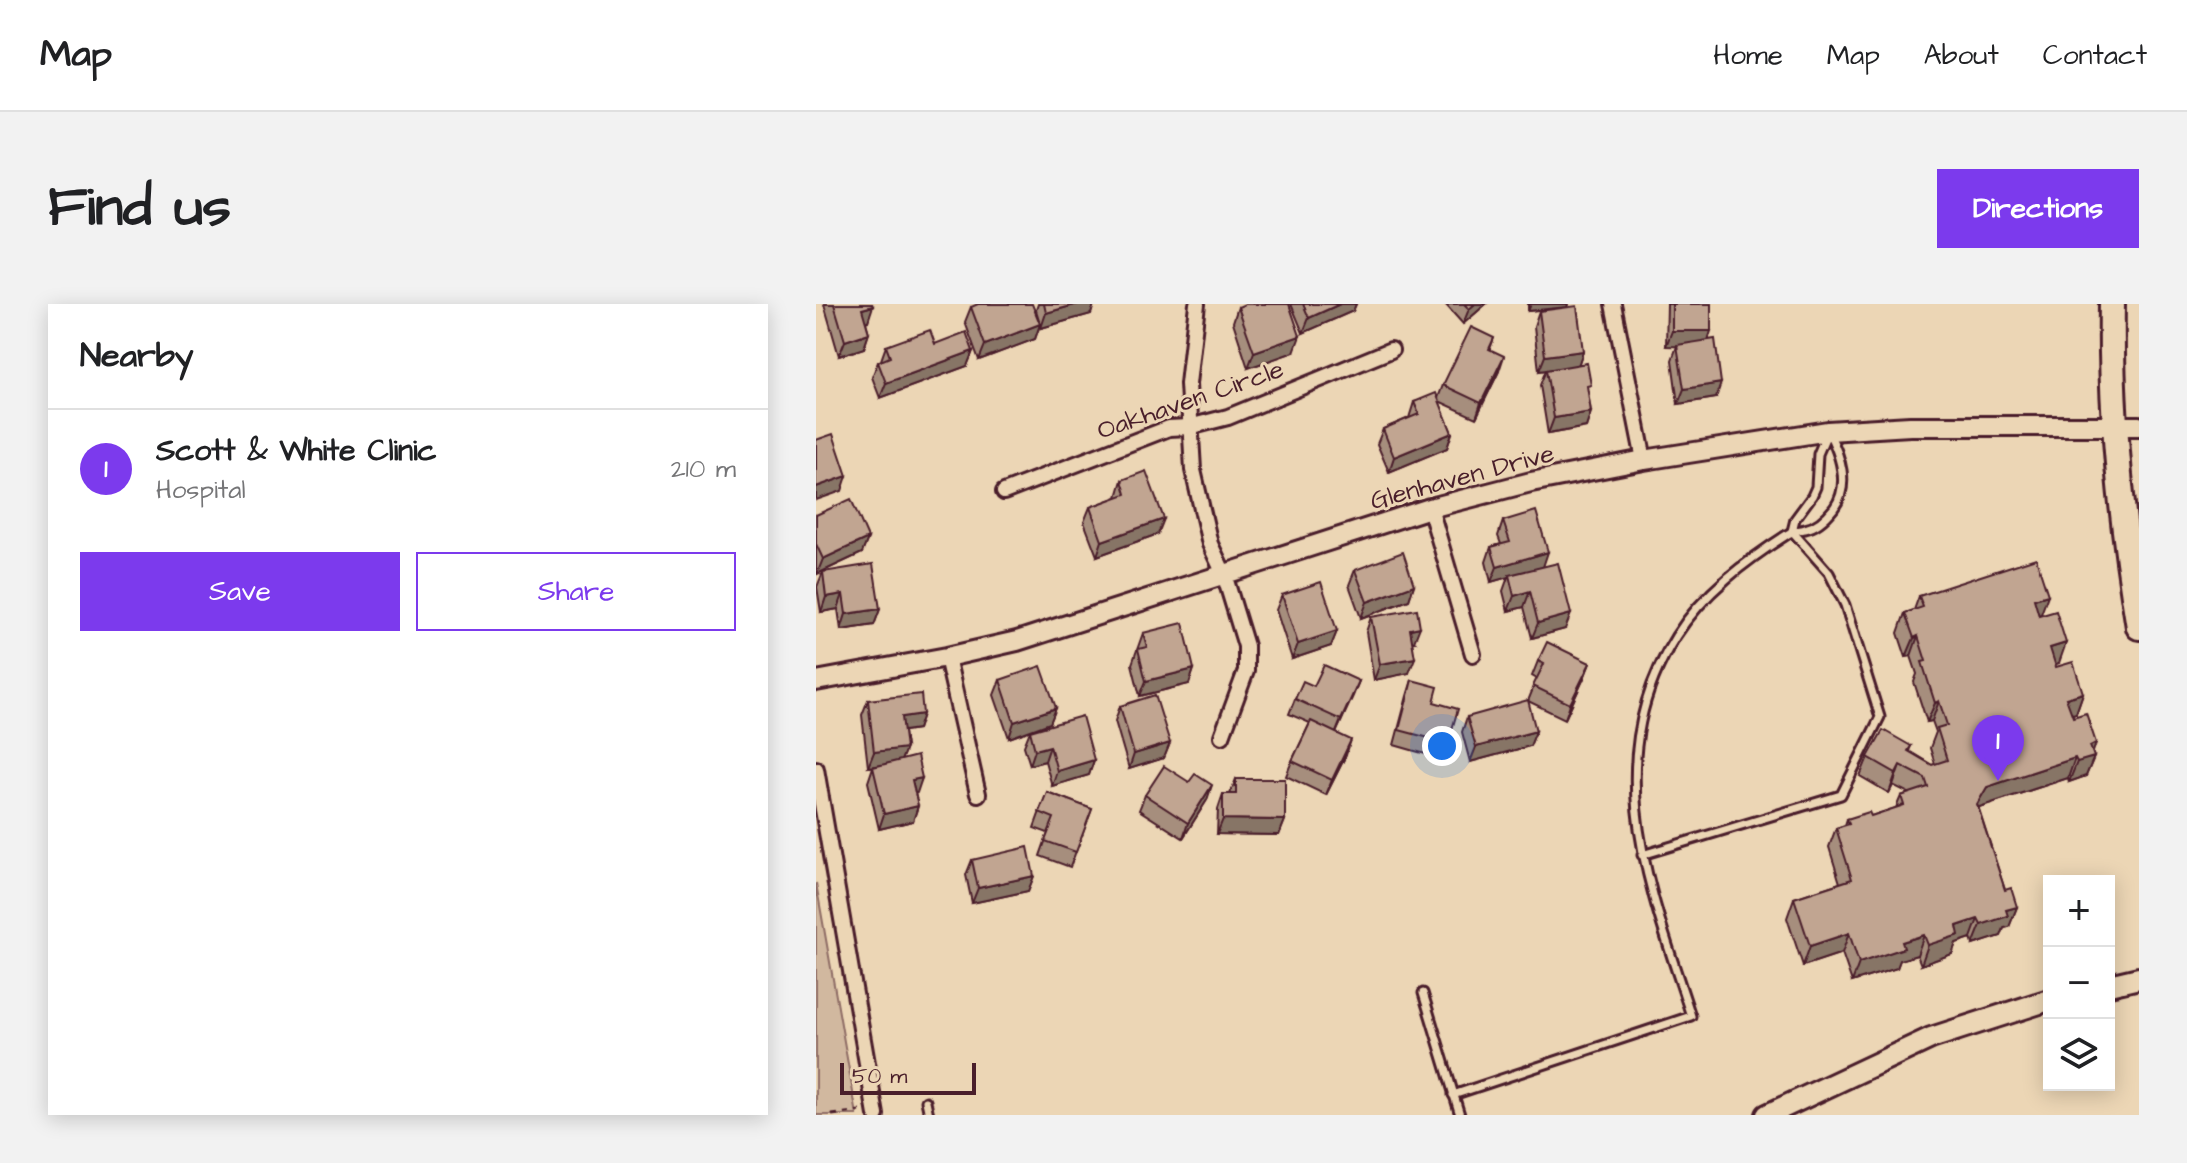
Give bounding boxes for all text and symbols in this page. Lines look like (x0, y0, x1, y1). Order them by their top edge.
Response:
text: Map (40, 29, 112, 81)
text: Home (1713, 36, 1783, 75)
text: Map (1827, 36, 1880, 75)
text: About (1924, 36, 1999, 75)
text: Contact (2043, 36, 2147, 75)
text: Find us (48, 169, 231, 247)
button: Directions (1937, 169, 2139, 248)
text: Nearby (80, 332, 194, 380)
street label: Oakhaven Circle (1092, 351, 1288, 449)
text: Scott & White Clinic (156, 430, 437, 472)
street label: Glenhaven Drive (1366, 435, 1558, 519)
text: 1 (104, 451, 108, 487)
text: 210 m (671, 451, 736, 487)
text: Hospital (156, 472, 246, 508)
button: Save (80, 552, 400, 631)
button: Share (416, 552, 736, 631)
pin: 1 (1972, 715, 2024, 781)
your location (1422, 726, 1462, 766)
map controls (2043, 875, 2115, 1091)
button: + (2043, 875, 2115, 947)
button: − (2043, 947, 2115, 1019)
button: layers (2043, 1019, 2115, 1091)
scale bar (840, 1059, 976, 1095)
text: 50 m (852, 1061, 907, 1092)

